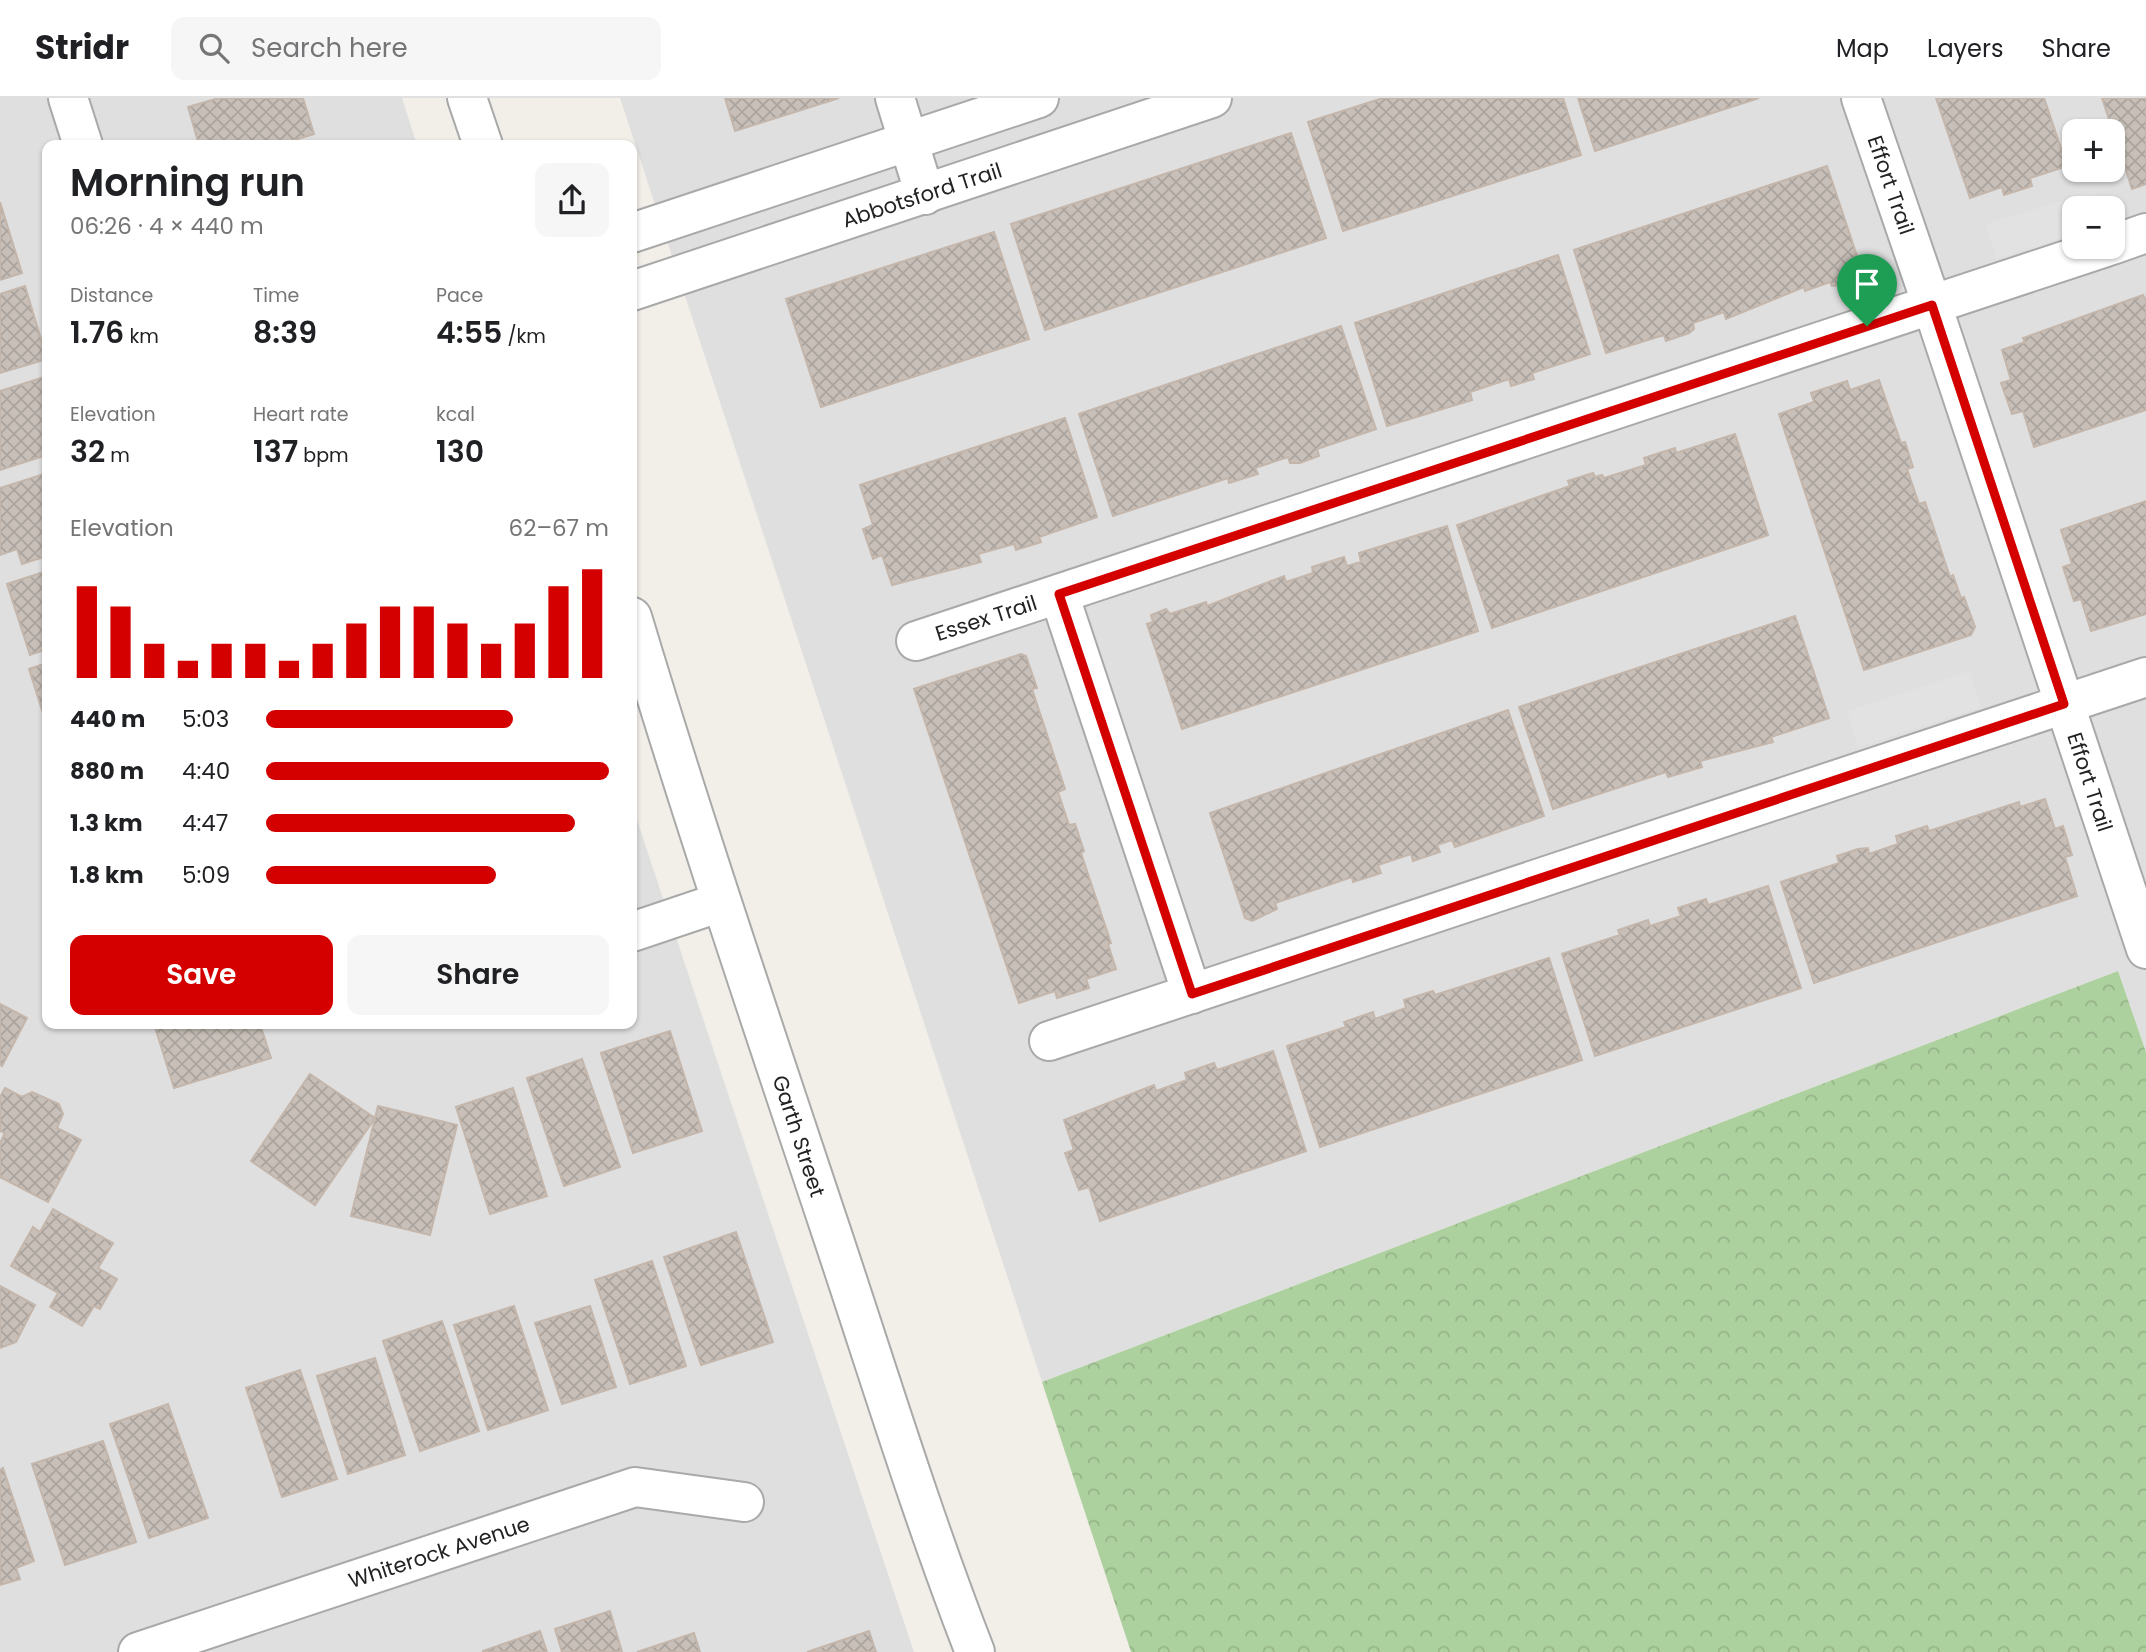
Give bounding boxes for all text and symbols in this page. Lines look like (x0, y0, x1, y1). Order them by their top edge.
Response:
search box (171, 17, 661, 80)
text: Stridr (35, 24, 129, 71)
icon: search (195, 29, 233, 67)
text: Search here (251, 30, 408, 66)
text: Map (1836, 32, 1889, 65)
text: Layers (1927, 32, 2003, 65)
text: Share (2041, 32, 2111, 65)
map controls (2062, 119, 2125, 259)
button: + (2062, 119, 2125, 182)
street label: Effort Trail (1861, 132, 1921, 238)
text: Morning run (70, 156, 305, 209)
street label: Abbotsford Trail (838, 156, 1006, 234)
button: share (535, 163, 609, 237)
button: − (2062, 196, 2125, 259)
text: 06:26 · 4 × 440 m (70, 210, 264, 242)
pin (1837, 254, 1897, 326)
icon: arrive (1848, 265, 1886, 303)
text: Distance (70, 282, 153, 309)
text: Time (253, 282, 299, 309)
text: Pace (436, 282, 483, 309)
text: 1.76 (70, 311, 124, 354)
text: 8:39 (253, 311, 317, 354)
text: 4:55 (436, 311, 502, 354)
text: km (124, 323, 159, 350)
text: /km (502, 323, 546, 350)
text: Elevation (70, 401, 156, 428)
text: Heart rate (253, 401, 348, 428)
text: kcal (436, 401, 475, 428)
text: 32 (70, 430, 105, 473)
text: 137 (253, 430, 298, 473)
text: 130 (436, 430, 484, 473)
text: m (105, 442, 130, 469)
text: bpm (298, 442, 349, 469)
text: Elevation (70, 512, 174, 544)
text: 62–67 m (509, 512, 609, 544)
street label: Essex Trail (932, 588, 1040, 648)
text: 440 m (70, 703, 145, 735)
text: 5:03 (182, 703, 229, 735)
street label: Effort Trail (2060, 729, 2120, 835)
text: 880 m (70, 755, 144, 787)
text: 4:40 (182, 755, 230, 787)
text: 1.3 km (70, 807, 143, 839)
text: 4:47 (182, 807, 228, 839)
text: 1.8 km (70, 859, 144, 891)
text: 5:09 (182, 859, 230, 891)
button: Save (70, 935, 333, 1015)
button: Share (347, 935, 609, 1015)
street label: Garth Street (766, 1071, 832, 1201)
street label: Whiterock Avenue (345, 1509, 533, 1595)

